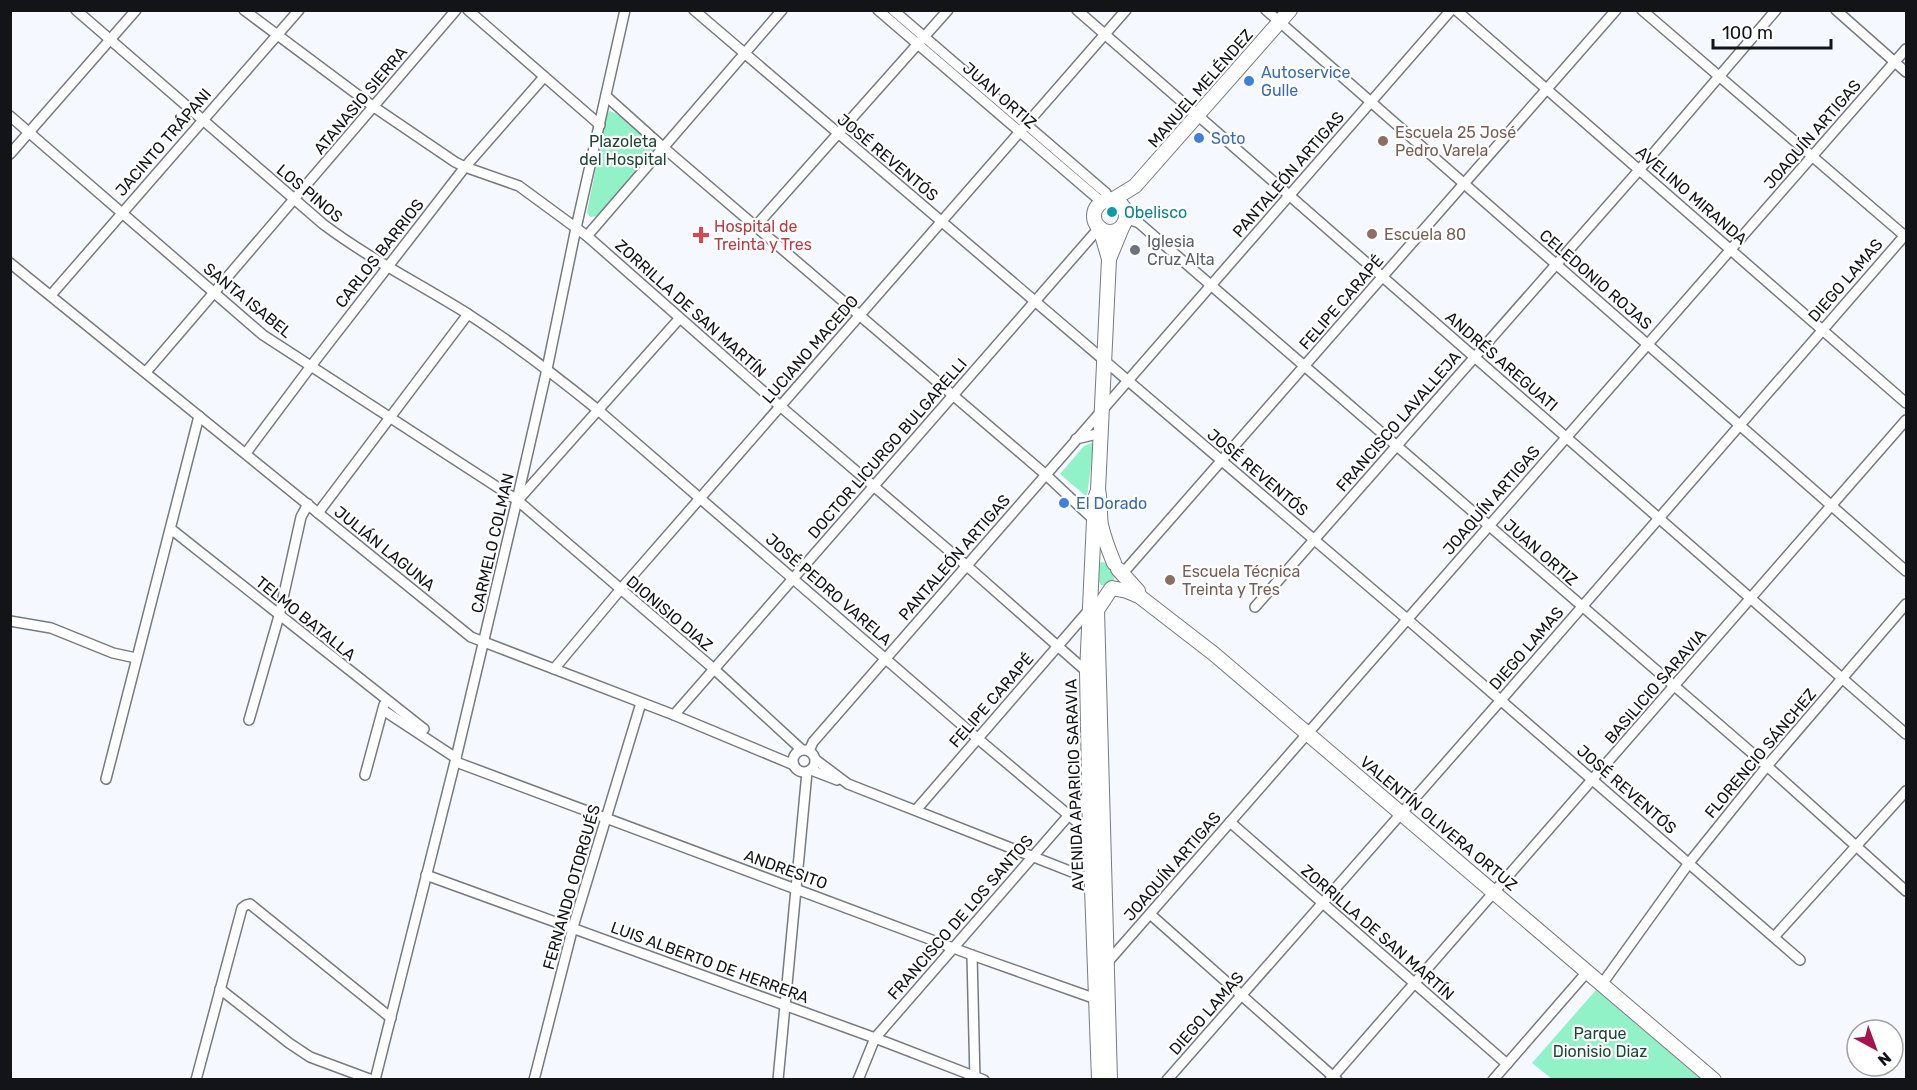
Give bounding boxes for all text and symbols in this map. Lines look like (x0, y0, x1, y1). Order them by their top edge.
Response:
scale bar (1713, 12, 1832, 50)
text: 100 m (1722, 22, 1773, 44)
street label: MANUEL MELÉNDEZ (1144, 25, 1257, 151)
street label: ATANASIO SIERRA (310, 42, 411, 158)
street label: JUAN ORTIZ (959, 58, 1040, 133)
place label: Autoservice Gulle (1261, 63, 1350, 100)
marker: Autoservice Gulle (1242, 74, 1256, 88)
street label: JOAQUÍN ARTIGAS (1760, 76, 1865, 193)
street label: JACINTO TRÁPANI (112, 85, 215, 200)
street label: PANTALEÓN ARTIGAS (1228, 107, 1348, 241)
street label: JOSÉ REVENTÓS (833, 109, 943, 205)
place label: Escuela 25 José Pedro Varela (1395, 123, 1516, 160)
place label: Soto (1211, 129, 1246, 148)
marker: Soto (1192, 131, 1206, 145)
park label: Plazoleta del Hospital (579, 132, 667, 169)
marker: Escuela 25 José Pedro Varela (1376, 134, 1390, 148)
street label: AVELINO MIRANDA (1632, 142, 1751, 249)
street label: LOS PINOS (273, 160, 346, 226)
street label: CARLOS BARRIOS (331, 195, 428, 311)
place label: Obelisco (1124, 203, 1187, 222)
marker: Obelisco (1105, 205, 1119, 219)
place label: Hospital de Treinta y Tres (714, 217, 812, 254)
place label: Escuela 80 (1384, 225, 1466, 244)
street label: CELEDONIO ROJAS (1536, 225, 1656, 333)
marker: Hospital de Treinta y Tres (692, 226, 710, 244)
marker: Escuela 80 (1365, 227, 1379, 241)
place label: Iglesia Cruz Alta (1147, 232, 1215, 269)
street label: DIEGO LAMAS (1804, 235, 1887, 326)
street label: ZORRILLA DE SAN MARTÍN (611, 236, 770, 381)
marker: Iglesia Cruz Alta (1128, 243, 1142, 257)
street label: FELIPE CARAPÉ (1295, 251, 1388, 353)
street label: SANTA ISABEL (200, 259, 296, 342)
street label: LUCIANO MACEDO (758, 291, 862, 407)
street label: ANDRÉS AREGUATI (1442, 308, 1562, 415)
street label: FRANCISCO LAVALLEJA (1332, 347, 1465, 495)
street label: DOCTOR LICURGO BULGARELLI (804, 354, 971, 542)
street label: JOSÉ REVENTÓS (1203, 424, 1313, 520)
street label: JOAQUÍN ARTIGAS (1439, 442, 1544, 559)
street label: CARMELO COLMAN (467, 471, 518, 615)
street label: PANTALEÓN ARTIGAS (894, 490, 1014, 624)
place label: El Dorado (1076, 494, 1147, 513)
marker: El Dorado (1057, 496, 1071, 510)
street label: JULIÁN LAGUNA (331, 502, 439, 595)
street label: JUAN ORTIZ (1500, 515, 1581, 590)
street label: JOSÉ PEDRO VARELA (762, 530, 896, 649)
place label: Escuela Técnica Treinta y Tres (1182, 562, 1300, 599)
street label: TELMO BATALLA (252, 572, 360, 665)
street label: DIONISIO DIAZ (623, 572, 717, 655)
marker: Escuela Técnica Treinta y Tres (1163, 573, 1177, 587)
street label: DIEGO LAMAS (1485, 603, 1568, 694)
street label: BASILICIO SARAVIA (1601, 625, 1710, 747)
street label: FELIPE CARAPÉ (945, 649, 1038, 751)
street label: AVENIDA APARICIO SARAVIA (1061, 678, 1088, 891)
street label: FLORENCIO SÁNCHEZ (1701, 685, 1820, 822)
street label: JOSÉ REVENTÓS (1573, 740, 1681, 838)
street label: VALENTÍN OLIVERA ORTUZ (1356, 752, 1521, 895)
street label: FERNANDO OTORGUÉS (539, 802, 604, 972)
street label: JOAQUÍN ARTIGAS (1120, 808, 1225, 925)
street label: FRANCISCO DE LOS SANTOS (884, 831, 1037, 1003)
street label: ANDRESITO (742, 846, 830, 893)
street label: ZORRILLA DE SAN MARTÍN (1297, 861, 1458, 1004)
street label: LUIS ALBERTO DE HERRERA (608, 918, 812, 1007)
street label: DIEGO LAMAS (1165, 968, 1248, 1059)
north arrow (1845, 1018, 1905, 1078)
park label: Parque Dionisio Diaz (1553, 1024, 1647, 1061)
text: N (1874, 1048, 1895, 1070)

